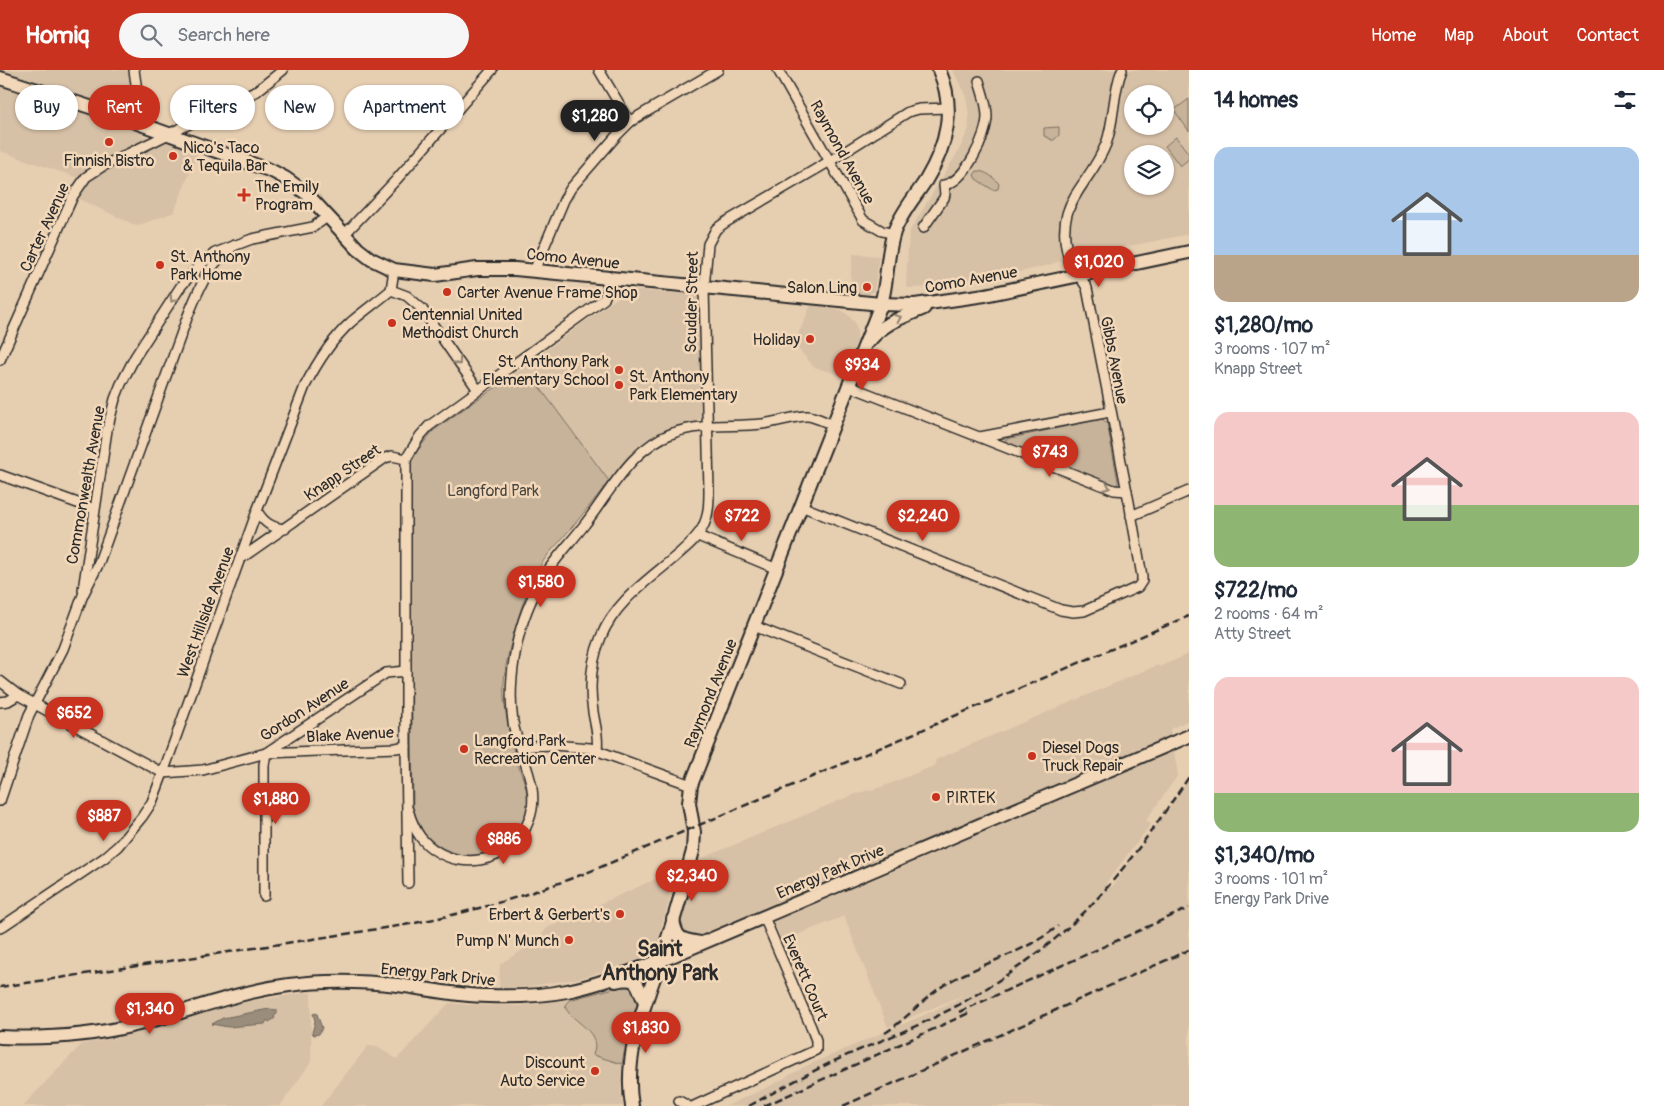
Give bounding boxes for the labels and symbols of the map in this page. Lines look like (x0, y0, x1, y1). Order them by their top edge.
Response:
street label: Raymond Avenue (805, 97, 879, 208)
pin: $1,280 (554, 100, 636, 142)
marker: Finnish Bistro (103, 136, 115, 148)
place label: Nico's Taco & Tequila Bar (183, 138, 268, 176)
marker: Nico's Taco & Tequila Bar (167, 150, 179, 162)
place label: Finnish Bistro (64, 151, 155, 171)
place label: The Emily Program (255, 177, 319, 215)
street label: Carter Avenue (16, 180, 74, 275)
marker: The Emily Program (237, 188, 251, 202)
street label: Como Avenue (525, 244, 621, 274)
pin: $1,020 (1058, 246, 1140, 288)
place label: St. Anthony Park Home (170, 247, 250, 285)
street label: Scudder Street (681, 250, 703, 353)
marker: St. Anthony Park Home (154, 259, 166, 271)
street label: Como Avenue (923, 262, 1019, 298)
place label: Salon Ling (787, 278, 857, 298)
marker: Salon Ling (861, 281, 873, 293)
place label: Carter Avenue Frame Shop (457, 283, 638, 303)
marker: Carter Avenue Frame Shop (441, 286, 453, 298)
one-way arrow (170, 293, 179, 302)
place label: Centennial United Methodist Church (402, 305, 523, 343)
one-way arrow (893, 314, 902, 325)
street label: Gibbs Avenue (1096, 315, 1132, 406)
marker: Centennial United Methodist Church (386, 317, 398, 329)
place label: Holiday (753, 330, 800, 350)
marker: Holiday (804, 333, 816, 345)
pin: $934 (832, 348, 892, 391)
place label: St. Anthony Park Elementary School (483, 352, 609, 390)
one-way arrow (452, 356, 461, 365)
marker: St. Anthony Park Elementary School (613, 364, 625, 376)
place label: St. Anthony Park Elementary (629, 367, 738, 405)
marker: St. Anthony Park Elementary (613, 379, 625, 391)
street label: Commonwealth Avenue (62, 404, 110, 566)
pin: $743 (1020, 436, 1080, 478)
street label: Knapp Street (300, 440, 385, 506)
park label: Langford Park (447, 481, 539, 501)
one-way arrow (1102, 481, 1110, 491)
pin: $722 (712, 500, 772, 542)
pin: $2,240 (882, 500, 964, 542)
street label: West Hillside Avenue (173, 544, 239, 680)
pin: $1,580 (500, 566, 582, 608)
street label: Raymond Avenue (680, 636, 742, 751)
street label: Gordon Avenue (256, 674, 353, 746)
pin: $652 (44, 696, 104, 739)
street label: Blake Avenue (306, 723, 394, 747)
place label: Langford Park Recreation Center (474, 731, 596, 769)
place label: Diesel Dogs Truck Repair (1042, 738, 1123, 776)
marker: Langford Park Recreation Center (458, 743, 470, 755)
marker: Diesel Dogs Truck Repair (1026, 750, 1038, 762)
pin: $1,880 (235, 782, 317, 825)
place label: PIRTEK (946, 788, 996, 808)
marker: PIRTEK (930, 791, 942, 803)
pin: $887 (74, 800, 134, 842)
pin: $886 (474, 822, 534, 865)
street label: Energy Park Drive (774, 840, 887, 904)
pin: $2,340 (651, 860, 733, 902)
place label: Erbert & Gerbert's (489, 905, 610, 925)
marker: Erbert & Gerbert's (614, 908, 626, 920)
place label: Pump N' Munch (456, 931, 559, 951)
street label: Everett Court (778, 931, 832, 1024)
marker: Pump N' Munch (563, 934, 575, 946)
district label: Saint Anthony Park (602, 936, 718, 987)
street label: Energy Park Drive (380, 959, 496, 991)
pin: $1,340 (109, 992, 191, 1035)
pin: $1,830 (605, 1012, 687, 1054)
place label: Discount Auto Service (500, 1053, 586, 1091)
marker: Discount Auto Service (589, 1065, 601, 1077)

